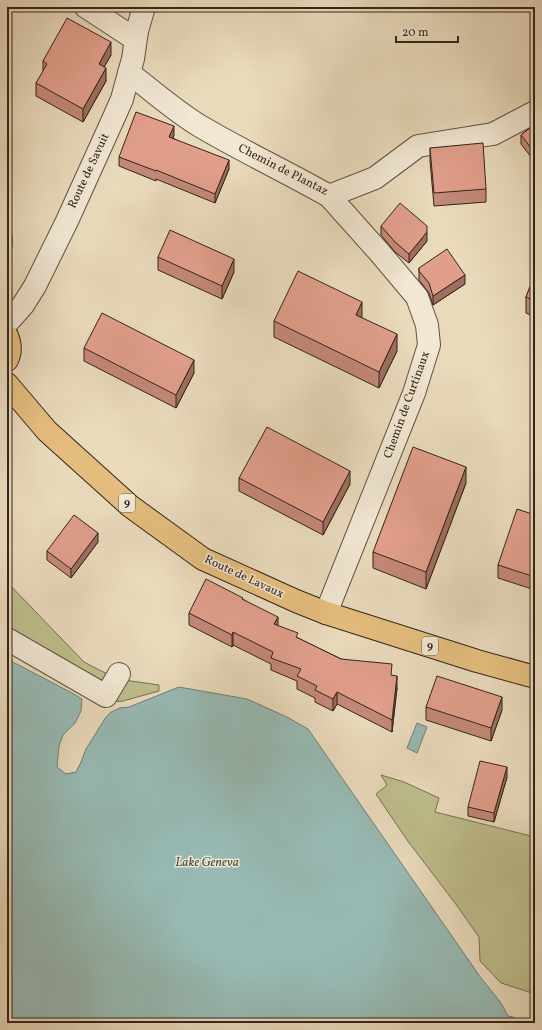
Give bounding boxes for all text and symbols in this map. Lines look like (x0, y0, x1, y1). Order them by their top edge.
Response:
scale bar (396, 18, 458, 44)
text: 20 m (402, 25, 429, 41)
street label: Route de Savuit (65, 131, 113, 211)
street label: Chemin de Plantaz (235, 140, 331, 200)
street label: Chemin de Curtinaux (380, 349, 434, 461)
road number: 9 (119, 494, 135, 512)
street label: Route de Lavaux (202, 552, 286, 602)
road number: 9 (422, 637, 438, 655)
water label: Lake Geneva (175, 854, 239, 872)

